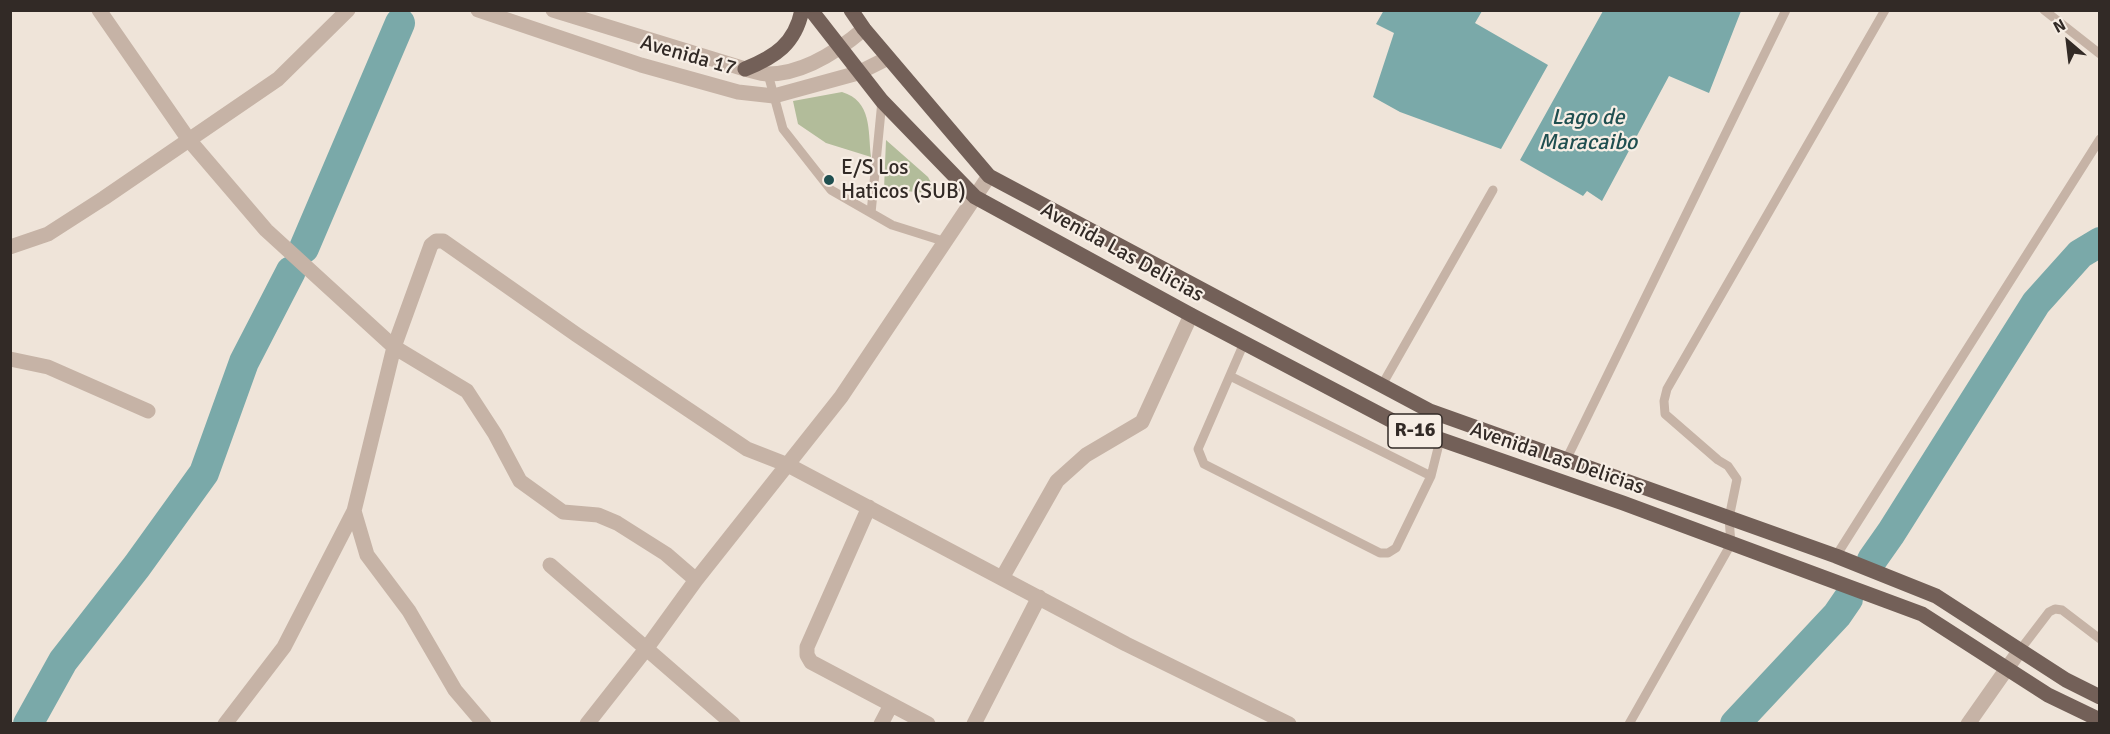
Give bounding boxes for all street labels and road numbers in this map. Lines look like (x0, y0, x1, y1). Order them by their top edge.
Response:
street label: Avenida 17 (637, 30, 739, 82)
street label: Avenida Las Delicias (1036, 198, 1208, 308)
road number: R-16 (1388, 414, 1442, 448)
street label: Avenida Las Delicias (1467, 417, 1647, 501)

